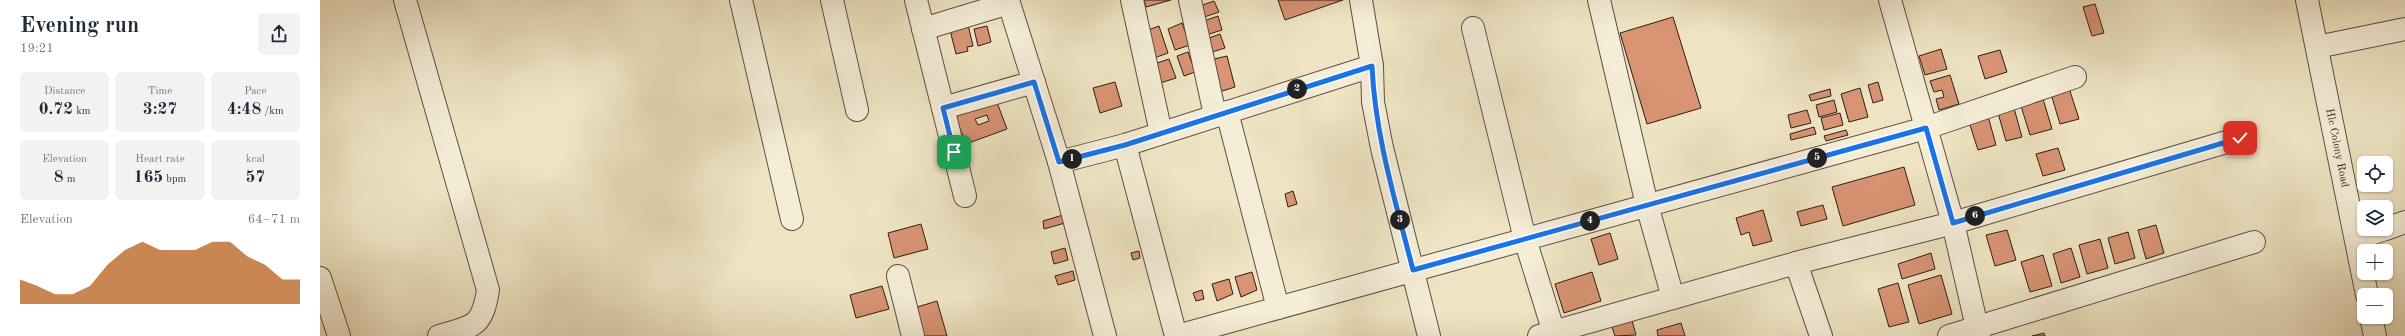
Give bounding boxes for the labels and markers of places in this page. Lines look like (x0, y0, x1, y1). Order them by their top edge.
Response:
pin: 2 (1287, 79, 1307, 99)
pin (2223, 121, 2257, 155)
pin (937, 135, 971, 169)
pin: 5 (1807, 148, 1827, 168)
pin: 1 (1062, 149, 1082, 169)
pin: 6 (1965, 206, 1985, 226)
pin: 3 (1390, 210, 1410, 230)
pin: 4 (1580, 211, 1600, 231)

